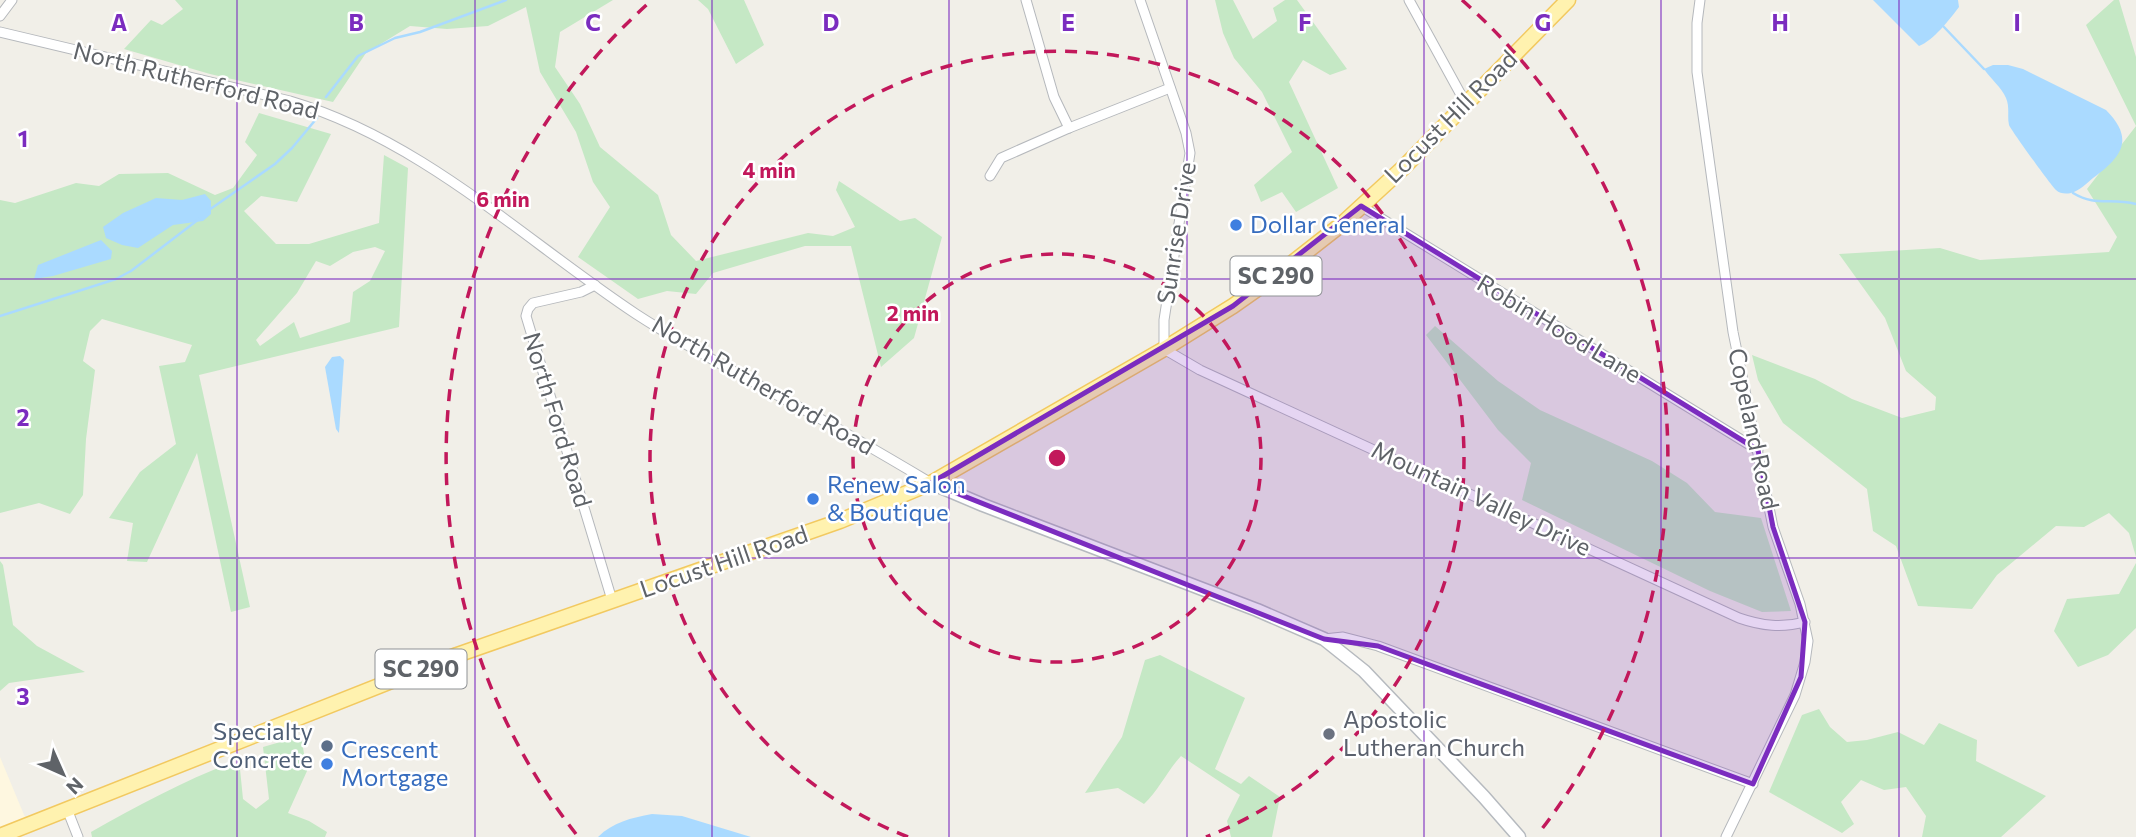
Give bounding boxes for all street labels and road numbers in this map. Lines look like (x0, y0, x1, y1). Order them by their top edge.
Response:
street label: North Rutherford Road (70, 35, 322, 124)
street label: Locust Hill Road (1378, 44, 1522, 188)
street label: Sunrise Drive (1150, 160, 1201, 306)
road number: SC 290 (1230, 256, 1322, 296)
street label: Robin Hood Lane (1473, 267, 1647, 388)
street label: North Rutherford Road (647, 309, 880, 460)
street label: North Ford Road (518, 329, 599, 511)
street label: Copeland Road (1723, 345, 1786, 512)
street label: Mountain Valley Drive (1367, 434, 1596, 561)
street label: Locust Hill Road (636, 518, 811, 603)
road number: SC 290 (376, 650, 466, 688)

